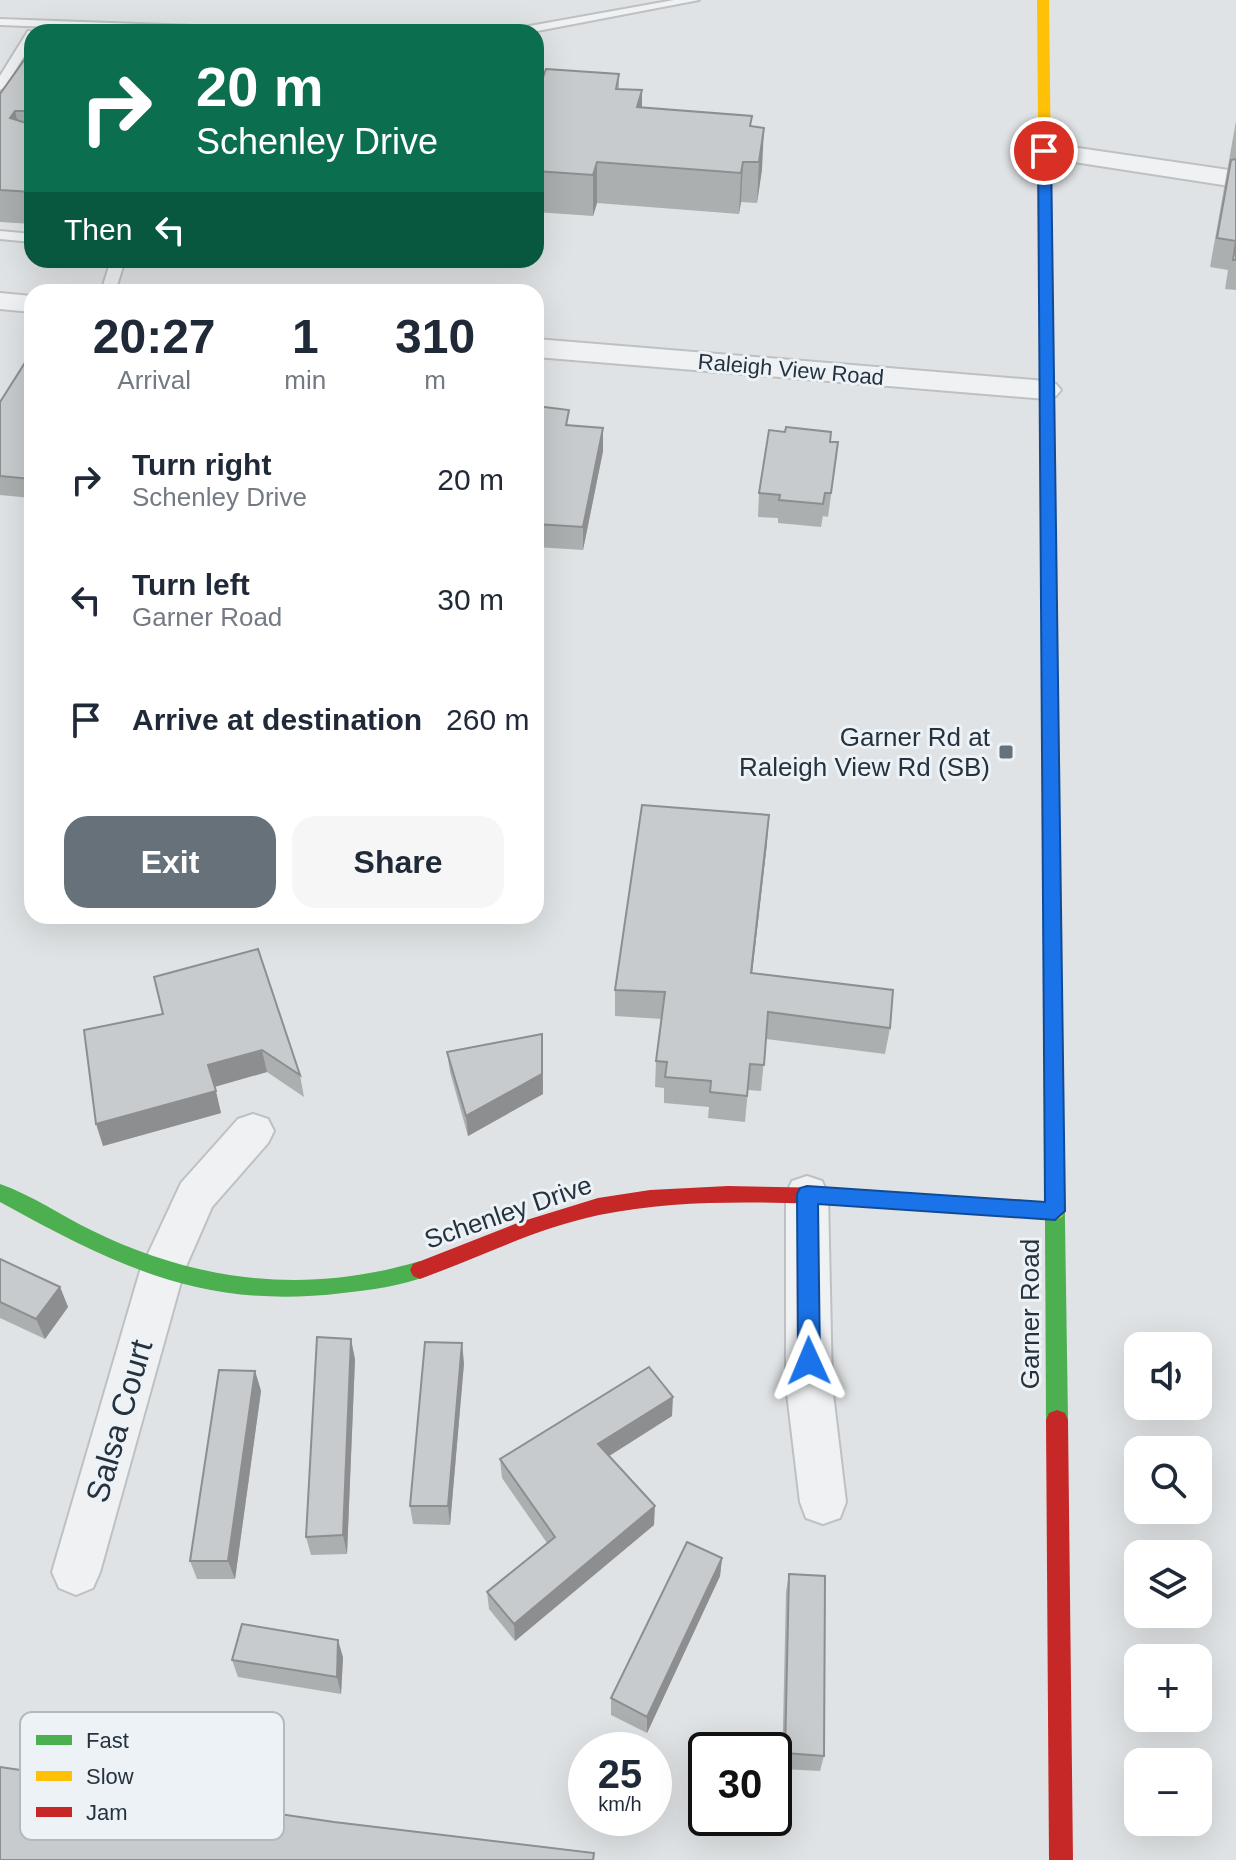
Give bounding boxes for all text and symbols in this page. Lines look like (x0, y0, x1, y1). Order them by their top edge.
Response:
text: 20 m (196, 55, 324, 118)
icon: right (64, 56, 168, 160)
pin (1010, 117, 1078, 185)
text: Schenley Drive (196, 121, 438, 162)
icon: arrive (1022, 129, 1066, 173)
icon: left (148, 208, 192, 252)
text: Then (64, 213, 132, 246)
text: 20:27 (93, 310, 216, 363)
text: 1 (292, 310, 319, 363)
text: 310 (395, 310, 475, 363)
street label: Raleigh View Road (697, 349, 885, 390)
text: Arrival (117, 365, 191, 395)
text: min (284, 365, 326, 395)
text: m (424, 365, 446, 395)
text: Turn right (132, 448, 271, 481)
icon: right (64, 458, 108, 502)
text: 20 m (437, 463, 504, 496)
text: Schenley Drive (132, 482, 307, 512)
text: Turn left (132, 568, 250, 601)
icon: left (64, 578, 108, 622)
text: 30 m (437, 583, 504, 616)
text: Garner Road (132, 602, 282, 632)
icon: arrive (64, 698, 108, 742)
text: Arrive at destination (132, 703, 422, 736)
text: 260 m (446, 703, 529, 736)
place label: Garner Rd at Raleigh View Rd (SB) (739, 722, 991, 782)
marker: Garner Rd at Raleigh View Rd (SB) (997, 743, 1015, 761)
button: Exit (64, 816, 276, 908)
button: Share (292, 816, 504, 908)
street label: Schenley Drive (420, 1169, 596, 1255)
street label: Garner Road (1015, 1239, 1045, 1389)
position arrow (767, 1319, 851, 1403)
map controls (1124, 1332, 1212, 1836)
button: sound (1124, 1332, 1212, 1420)
street label: Salsa Court (79, 1336, 159, 1506)
button: search (1124, 1436, 1212, 1524)
button: layers (1124, 1540, 1212, 1628)
button: + (1124, 1644, 1212, 1732)
legend (20, 1712, 284, 1840)
text: Fast (86, 1728, 129, 1753)
speed limit sign: 30 (688, 1732, 792, 1836)
button: − (1124, 1748, 1212, 1836)
text: 25 (598, 1752, 642, 1796)
text: Slow (86, 1764, 134, 1789)
text: km/h (598, 1793, 642, 1815)
text: Jam (86, 1800, 128, 1825)

